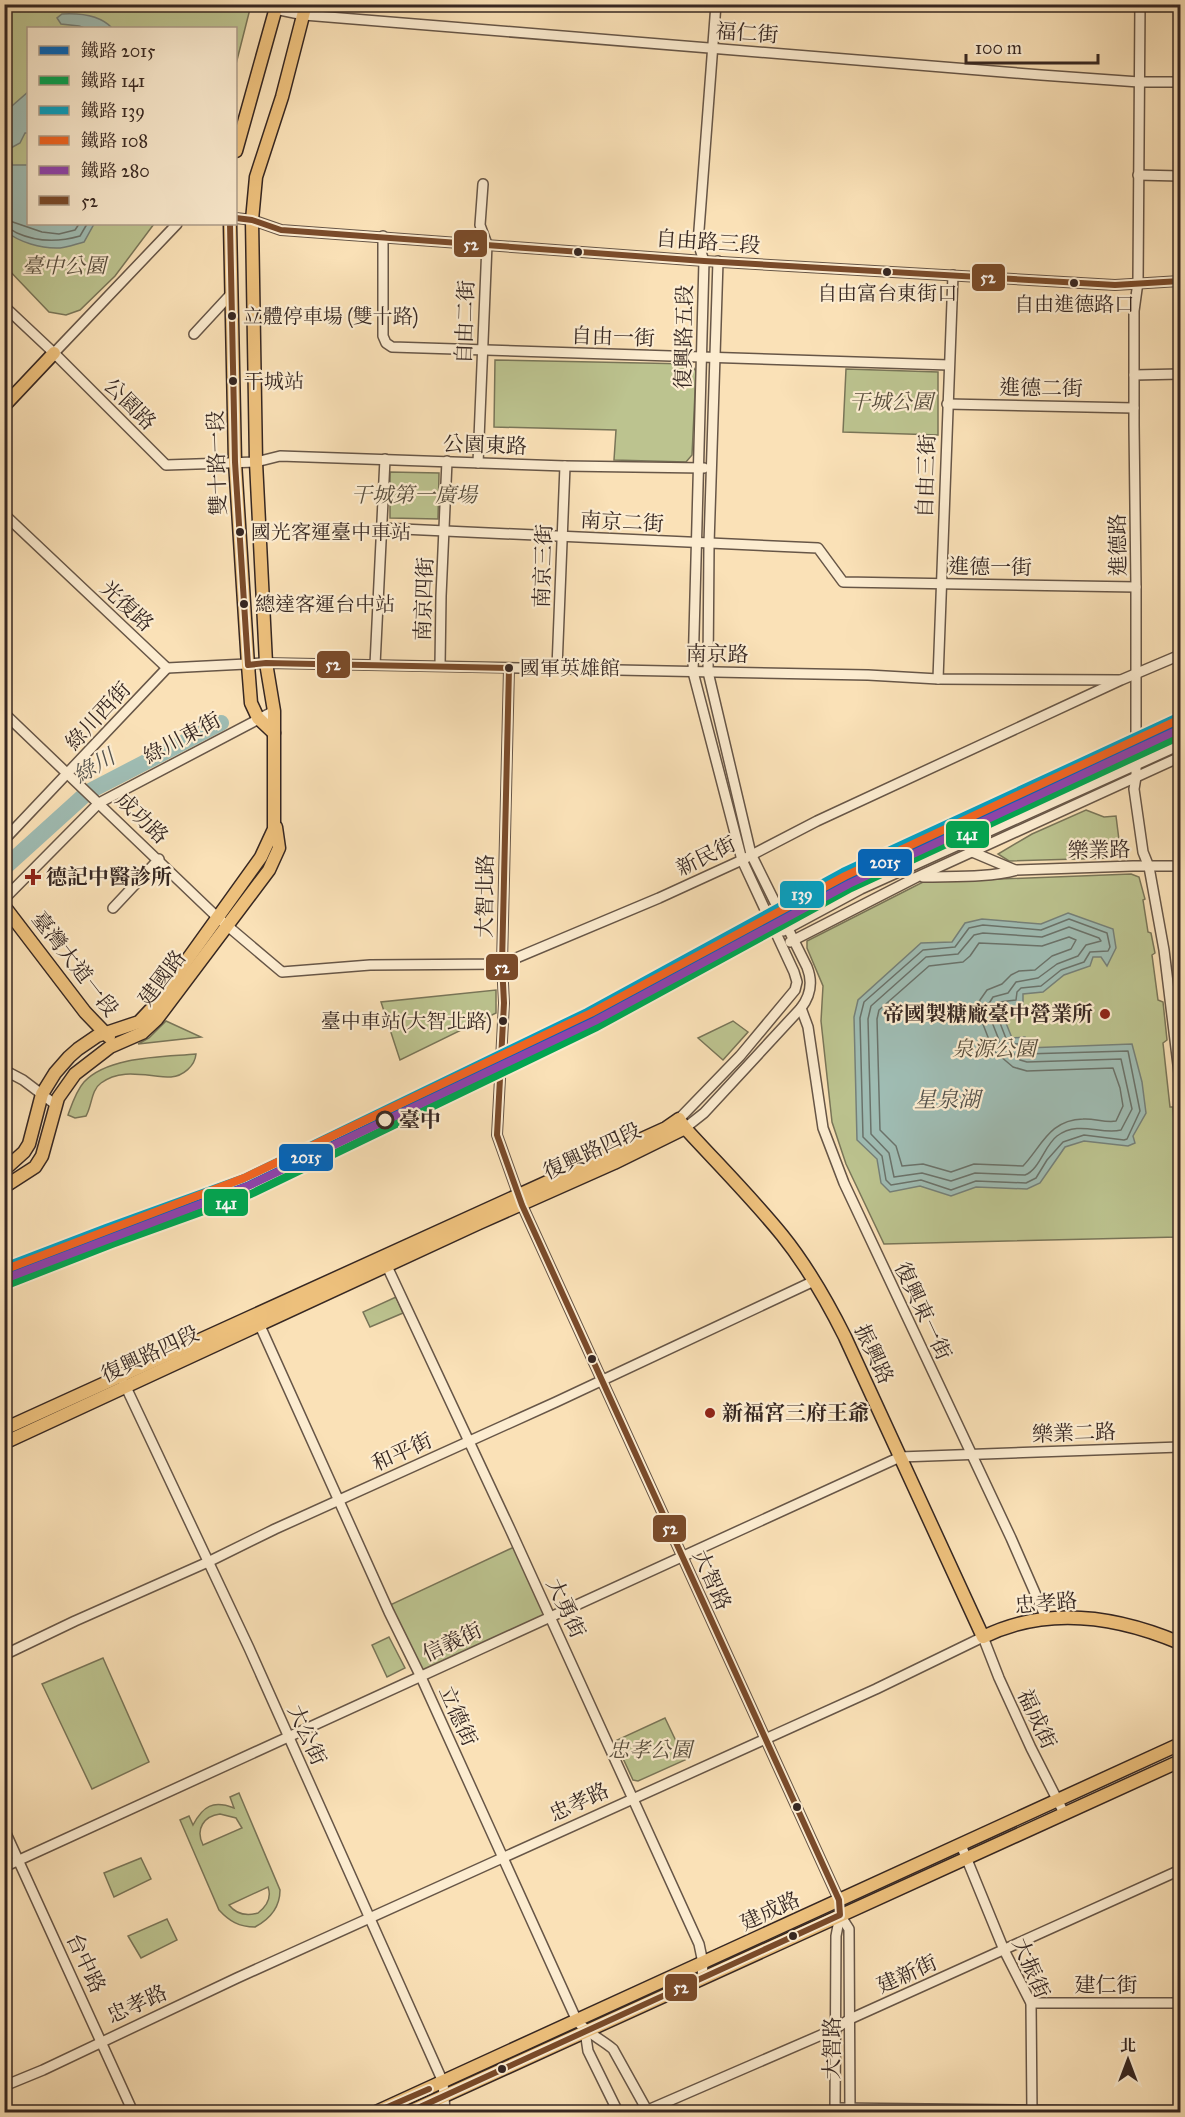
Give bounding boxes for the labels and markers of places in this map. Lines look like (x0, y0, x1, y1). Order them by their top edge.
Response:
unlabelled marker (572, 246, 584, 258)
marker: 自由富台東街口 (881, 266, 893, 278)
marker: 自由進德路口 (1068, 277, 1080, 289)
place label: 自由富台東街口 (817, 281, 957, 305)
place label: 自由進德路口 (1014, 292, 1134, 316)
place label: 立體停車場 (雙十路) (243, 304, 418, 329)
marker: 立體停車場 (雙十路) (226, 310, 238, 322)
place label: 干城站 (244, 369, 304, 393)
marker: 干城站 (227, 375, 239, 387)
place label: 國光客運臺中車站 (251, 520, 411, 544)
marker: 國光客運臺中車站 (234, 526, 246, 538)
place label: 總達客運台中站 (255, 592, 395, 616)
marker: 總達客運台中站 (238, 598, 250, 610)
place label: 國軍英雄館 (520, 656, 620, 680)
marker: 國軍英雄館 (503, 662, 515, 674)
place label: 德記中醫診所 (46, 864, 172, 890)
marker: 德記中醫診所 (24, 868, 42, 886)
place label: 帝國製糖廠臺中營業所 (883, 1001, 1093, 1027)
marker: 帝國製糖廠臺中營業所 (1098, 1007, 1112, 1021)
place label: 臺中車站(大智北路) (321, 1009, 492, 1034)
marker: 臺中車站(大智北路) (497, 1015, 509, 1027)
place label: 臺中 (399, 1107, 441, 1133)
marker: 臺中 (376, 1111, 394, 1129)
unlabelled marker (586, 1353, 598, 1365)
place label: 新福宮三府王爺 (722, 1400, 869, 1426)
marker: 新福宮三府王爺 (703, 1406, 717, 1420)
unlabelled marker (791, 1801, 803, 1813)
unlabelled marker (787, 1930, 799, 1942)
unlabelled marker (496, 2063, 508, 2075)

